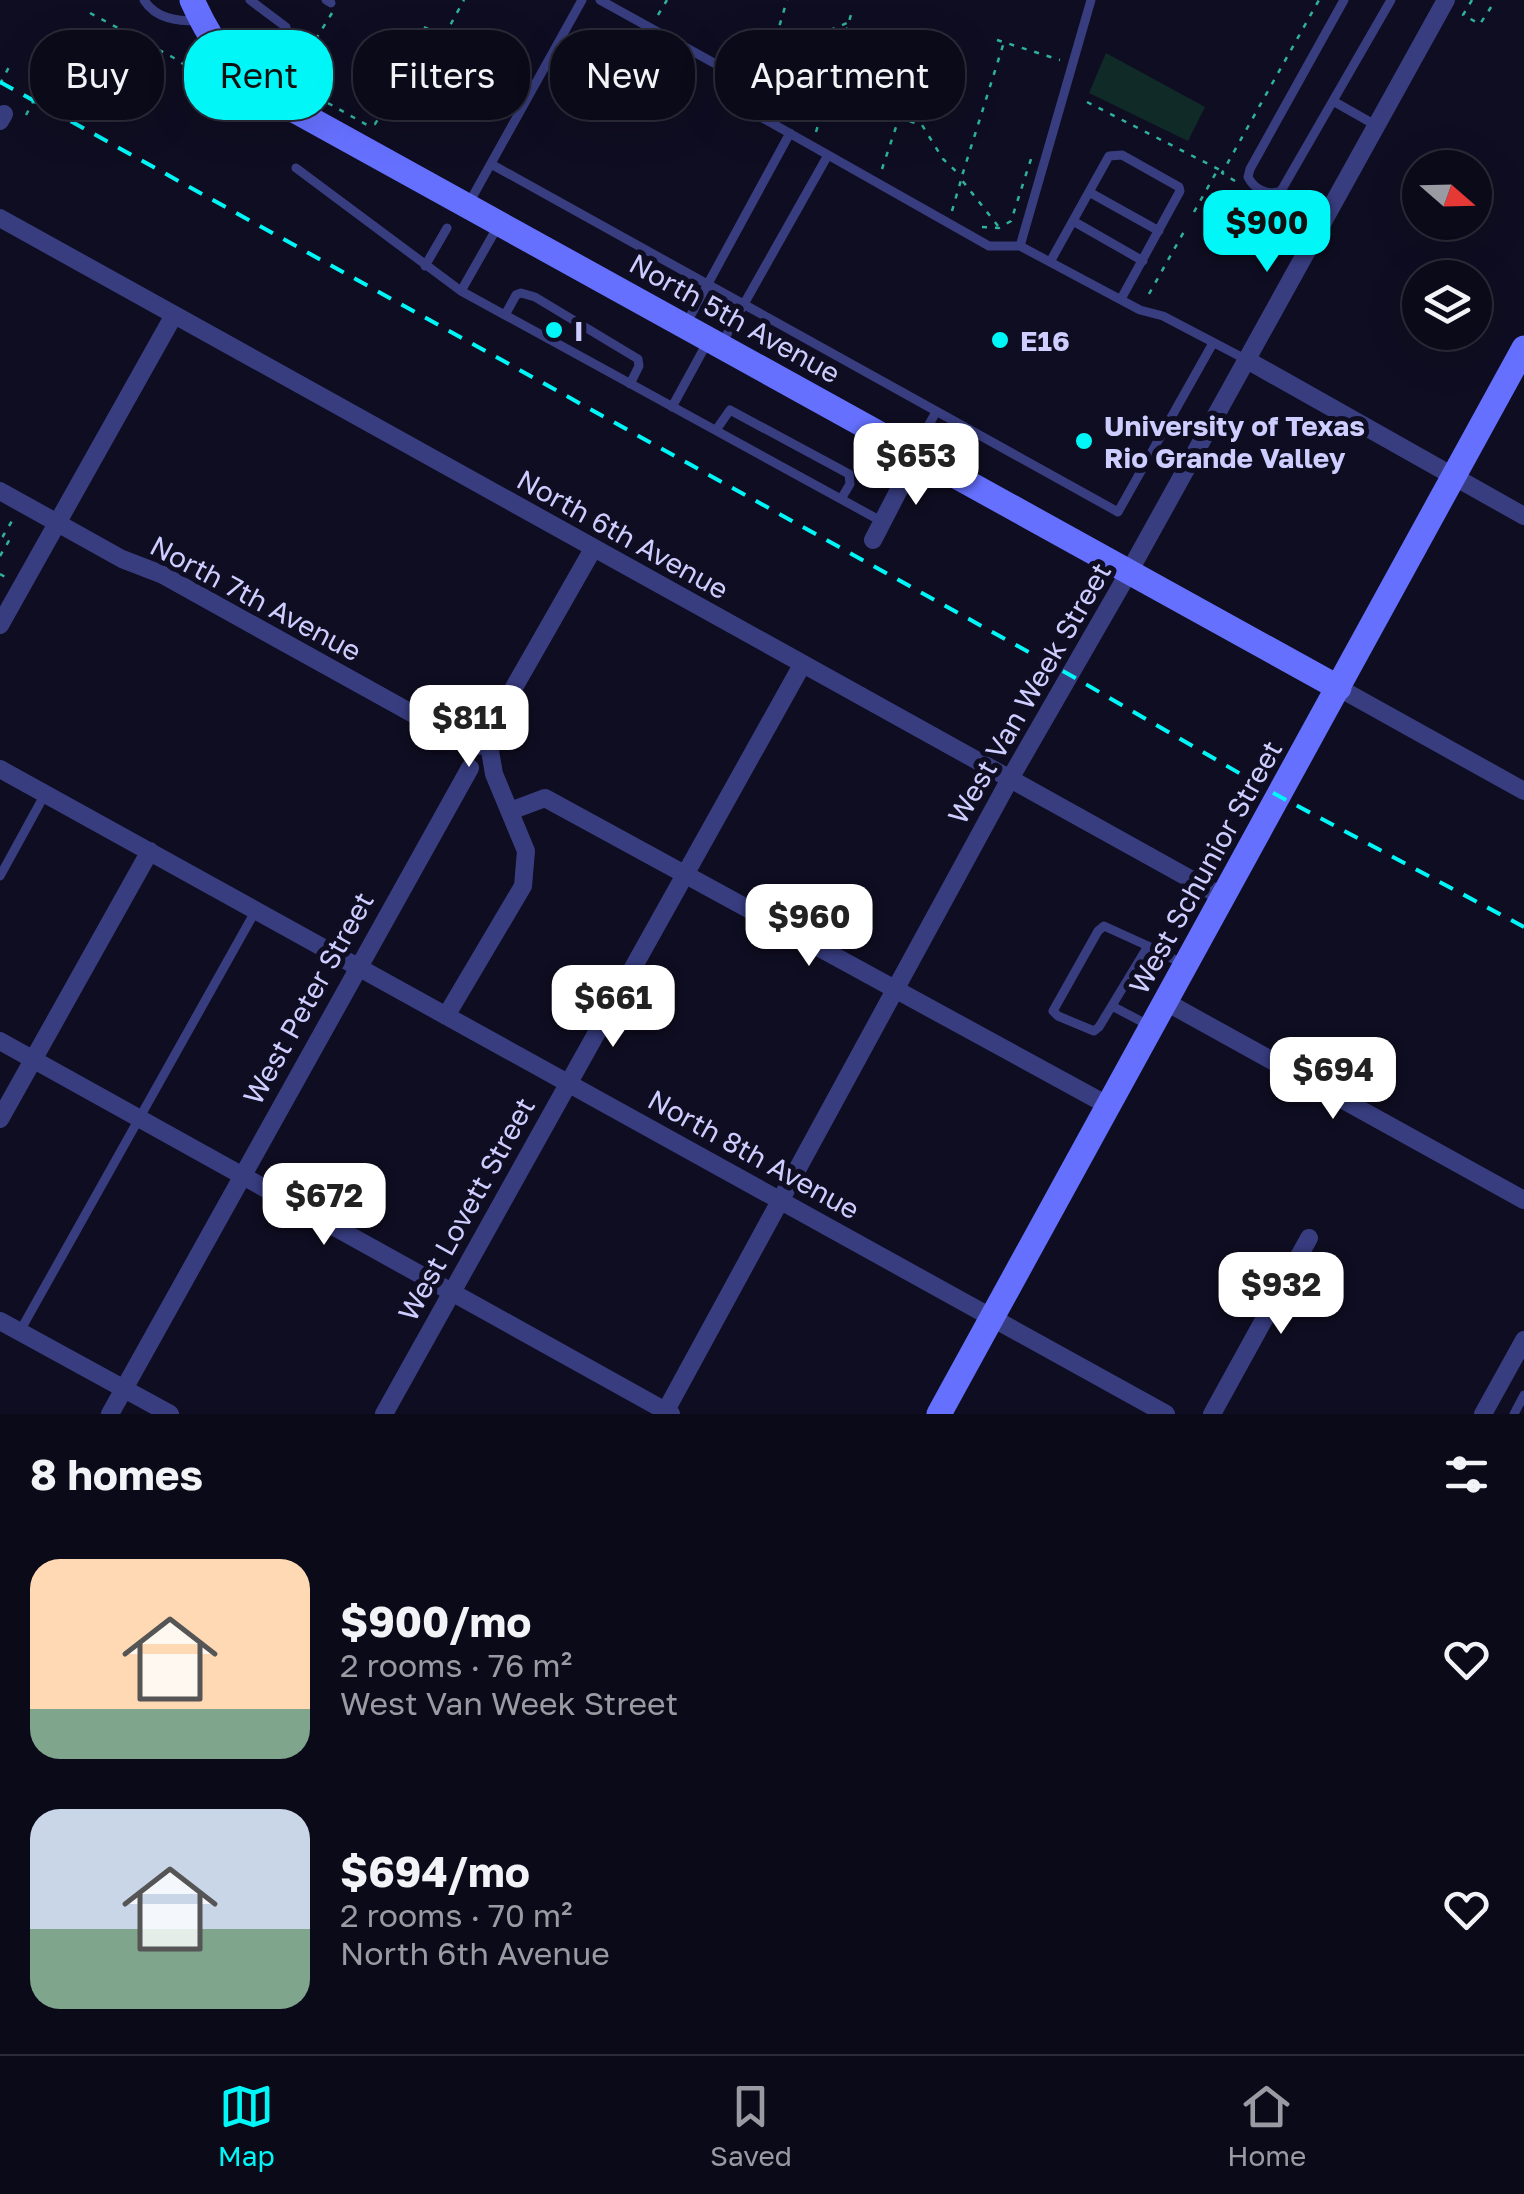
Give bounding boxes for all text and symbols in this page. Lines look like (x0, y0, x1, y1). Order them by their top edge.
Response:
chip: Buy (30, 30, 164, 120)
chip: Rent (184, 30, 333, 120)
chip: Filters (353, 30, 530, 120)
chip: New (550, 30, 695, 120)
chip: Apartment (715, 30, 965, 120)
north arrow (1402, 150, 1492, 240)
map controls (1402, 150, 1492, 350)
pin: $900 (1208, 190, 1326, 275)
text: $900 (1225, 203, 1309, 241)
street label: North 5th Avenue (624, 246, 846, 390)
button: layers (1402, 260, 1492, 350)
place label: I (574, 314, 584, 347)
marker: I (543, 319, 565, 341)
place label: E16 (1020, 324, 1070, 357)
marker: E16 (989, 329, 1011, 351)
place label: University of Texas Rio Grande Valley (1104, 409, 1365, 474)
pin: $653 (857, 423, 975, 508)
marker: University of Texas Rio Grande Valley (1073, 430, 1095, 452)
text: $653 (876, 436, 956, 474)
street label: North 6th Avenue (512, 462, 734, 606)
street label: North 7th Avenue (145, 528, 367, 668)
street label: West Van Week Street (941, 557, 1117, 829)
pin: $811 (410, 685, 528, 770)
text: $811 (432, 698, 506, 736)
street label: West Schunior Street (1122, 734, 1288, 1000)
pin: $960 (750, 884, 868, 969)
street label: West Peter Street (236, 886, 380, 1110)
text: $960 (768, 897, 850, 935)
pin: $661 (554, 965, 672, 1050)
text: $661 (574, 978, 652, 1016)
pin: $694 (1274, 1037, 1392, 1122)
text: $694 (1292, 1050, 1374, 1088)
street label: North 8th Avenue (643, 1082, 865, 1226)
street label: West Lovett Street (391, 1092, 541, 1326)
pin: $672 (265, 1163, 383, 1248)
text: $672 (285, 1176, 363, 1214)
pin: $932 (1222, 1252, 1340, 1337)
text: $932 (1241, 1265, 1321, 1303)
icon: filters (1439, 1447, 1494, 1502)
text: 8 homes (30, 1449, 203, 1499)
text: $900/mo (340, 1596, 532, 1646)
icon: home (110, 1599, 230, 1719)
icon: heart (1439, 1632, 1494, 1687)
text: 2 rooms · 76 m² (340, 1646, 572, 1684)
text: West Van Week Street (340, 1684, 678, 1722)
text: $694/mo (340, 1846, 530, 1896)
icon: home (110, 1849, 230, 1969)
icon: heart (1439, 1882, 1494, 1937)
text: 2 rooms · 70 m² (340, 1896, 573, 1934)
text: North 6th Avenue (340, 1934, 610, 1972)
tab: Map (218, 2079, 275, 2172)
tab: Saved (710, 2079, 792, 2172)
tab: Home (1227, 2079, 1306, 2172)

